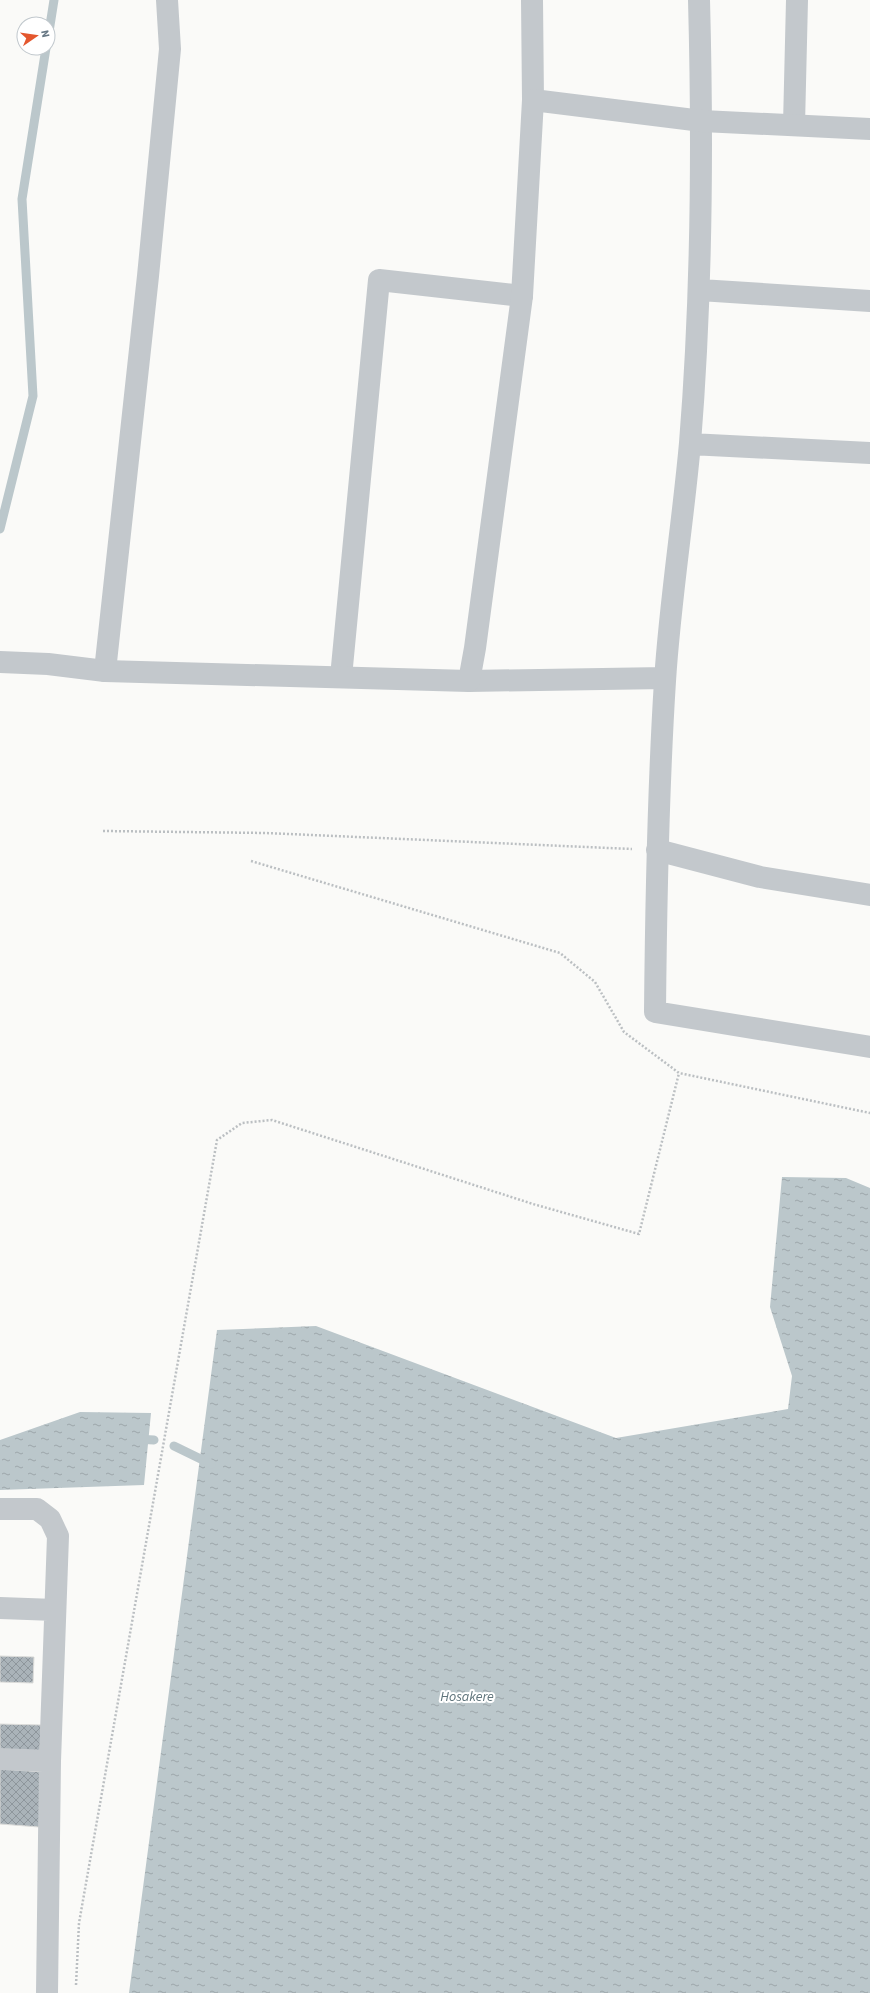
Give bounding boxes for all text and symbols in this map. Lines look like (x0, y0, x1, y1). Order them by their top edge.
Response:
north arrow (16, 16, 56, 56)
text: N (37, 29, 53, 39)
water label: Hosakere (440, 1687, 494, 1707)

